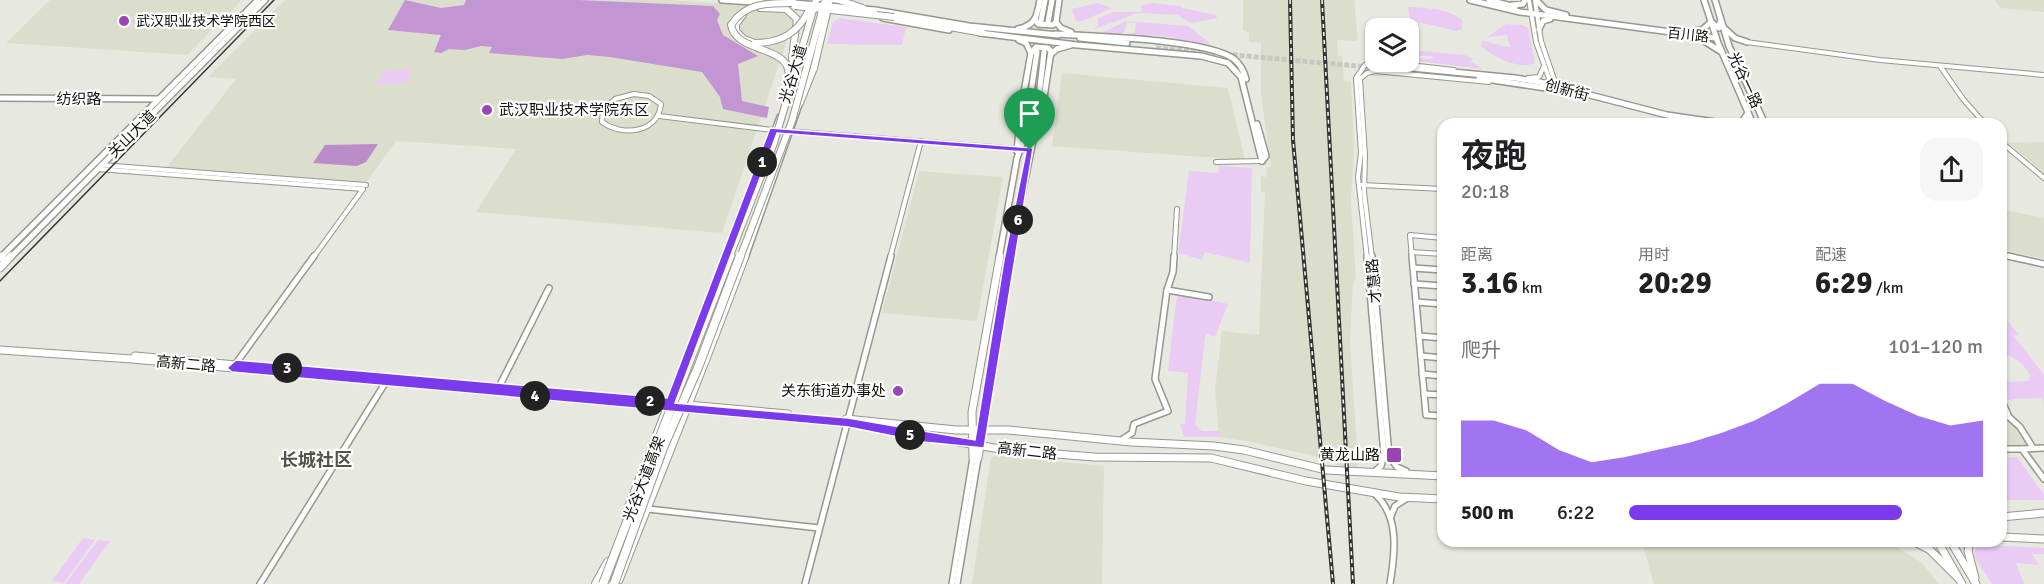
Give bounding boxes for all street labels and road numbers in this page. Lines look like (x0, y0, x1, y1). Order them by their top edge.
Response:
street label: 百川路 (1666, 24, 1710, 46)
street label: 光谷大道 (776, 43, 810, 105)
street label: 光谷一路 (1724, 49, 1766, 111)
street label: 创新街 (1543, 75, 1591, 105)
street label: 纺织路 (56, 90, 102, 108)
street label: 关山大道 (104, 106, 160, 162)
street label: 才慧路 (1363, 258, 1385, 304)
street label: 高新二路 (155, 352, 217, 376)
street label: 光谷大道高架 (619, 434, 669, 524)
street label: 高新二路 (996, 439, 1058, 463)

